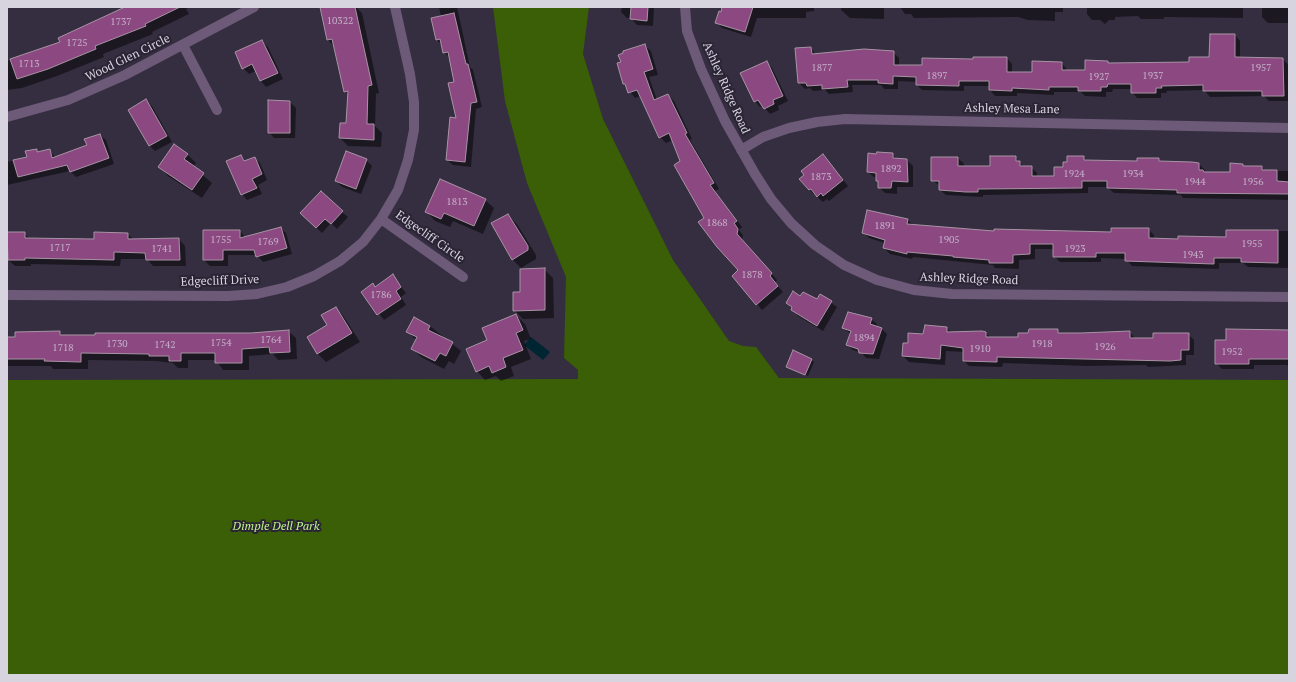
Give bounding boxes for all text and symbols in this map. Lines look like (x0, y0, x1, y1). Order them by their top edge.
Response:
house number: 10322 (327, 15, 353, 27)
house number: 1737 (110, 16, 132, 28)
street label: Wood Glen Circle (83, 31, 173, 85)
house number: 1725 (66, 37, 88, 49)
street label: Ashley Ridge Road (699, 40, 753, 136)
house number: 1713 (18, 58, 40, 70)
house number: 1877 (811, 62, 833, 74)
house number: 1957 (1250, 62, 1272, 74)
house number: 1897 (926, 70, 948, 82)
house number: 1937 (1142, 70, 1164, 82)
house number: 1927 (1088, 71, 1110, 83)
street label: Ashley Mesa Lane (964, 101, 1060, 117)
house number: 1892 (880, 163, 902, 175)
house number: 1924 (1063, 168, 1085, 180)
house number: 1934 (1122, 168, 1144, 180)
house number: 1873 (810, 171, 832, 183)
house number: 1944 (1184, 176, 1206, 188)
house number: 1956 (1242, 176, 1264, 188)
house number: 1813 (446, 196, 468, 208)
street label: Edgecliff Circle (393, 208, 467, 266)
house number: 1868 (706, 217, 728, 229)
house number: 1891 (874, 220, 896, 232)
house number: 1755 (210, 234, 232, 246)
house number: 1905 (938, 234, 960, 246)
house number: 1769 (257, 236, 279, 248)
house number: 1955 (1241, 238, 1263, 250)
house number: 1717 (49, 242, 71, 254)
house number: 1741 (151, 243, 173, 255)
house number: 1923 (1064, 243, 1086, 255)
house number: 1943 (1182, 249, 1204, 261)
house number: 1878 (741, 269, 763, 281)
street label: Ashley Ridge Road (919, 270, 1019, 288)
street label: Edgecliff Drive (180, 272, 260, 290)
house number: 1786 (370, 289, 392, 301)
house number: 1894 (853, 332, 875, 344)
house number: 1764 (260, 334, 282, 346)
house number: 1754 (210, 337, 232, 349)
house number: 1730 (106, 338, 128, 350)
house number: 1918 (1031, 338, 1053, 350)
house number: 1742 (154, 339, 176, 351)
house number: 1926 (1094, 341, 1116, 353)
house number: 1718 (52, 342, 74, 354)
house number: 1910 (969, 343, 991, 355)
house number: 1952 (1221, 346, 1243, 358)
park label: Dimple Dell Park (233, 520, 319, 534)

